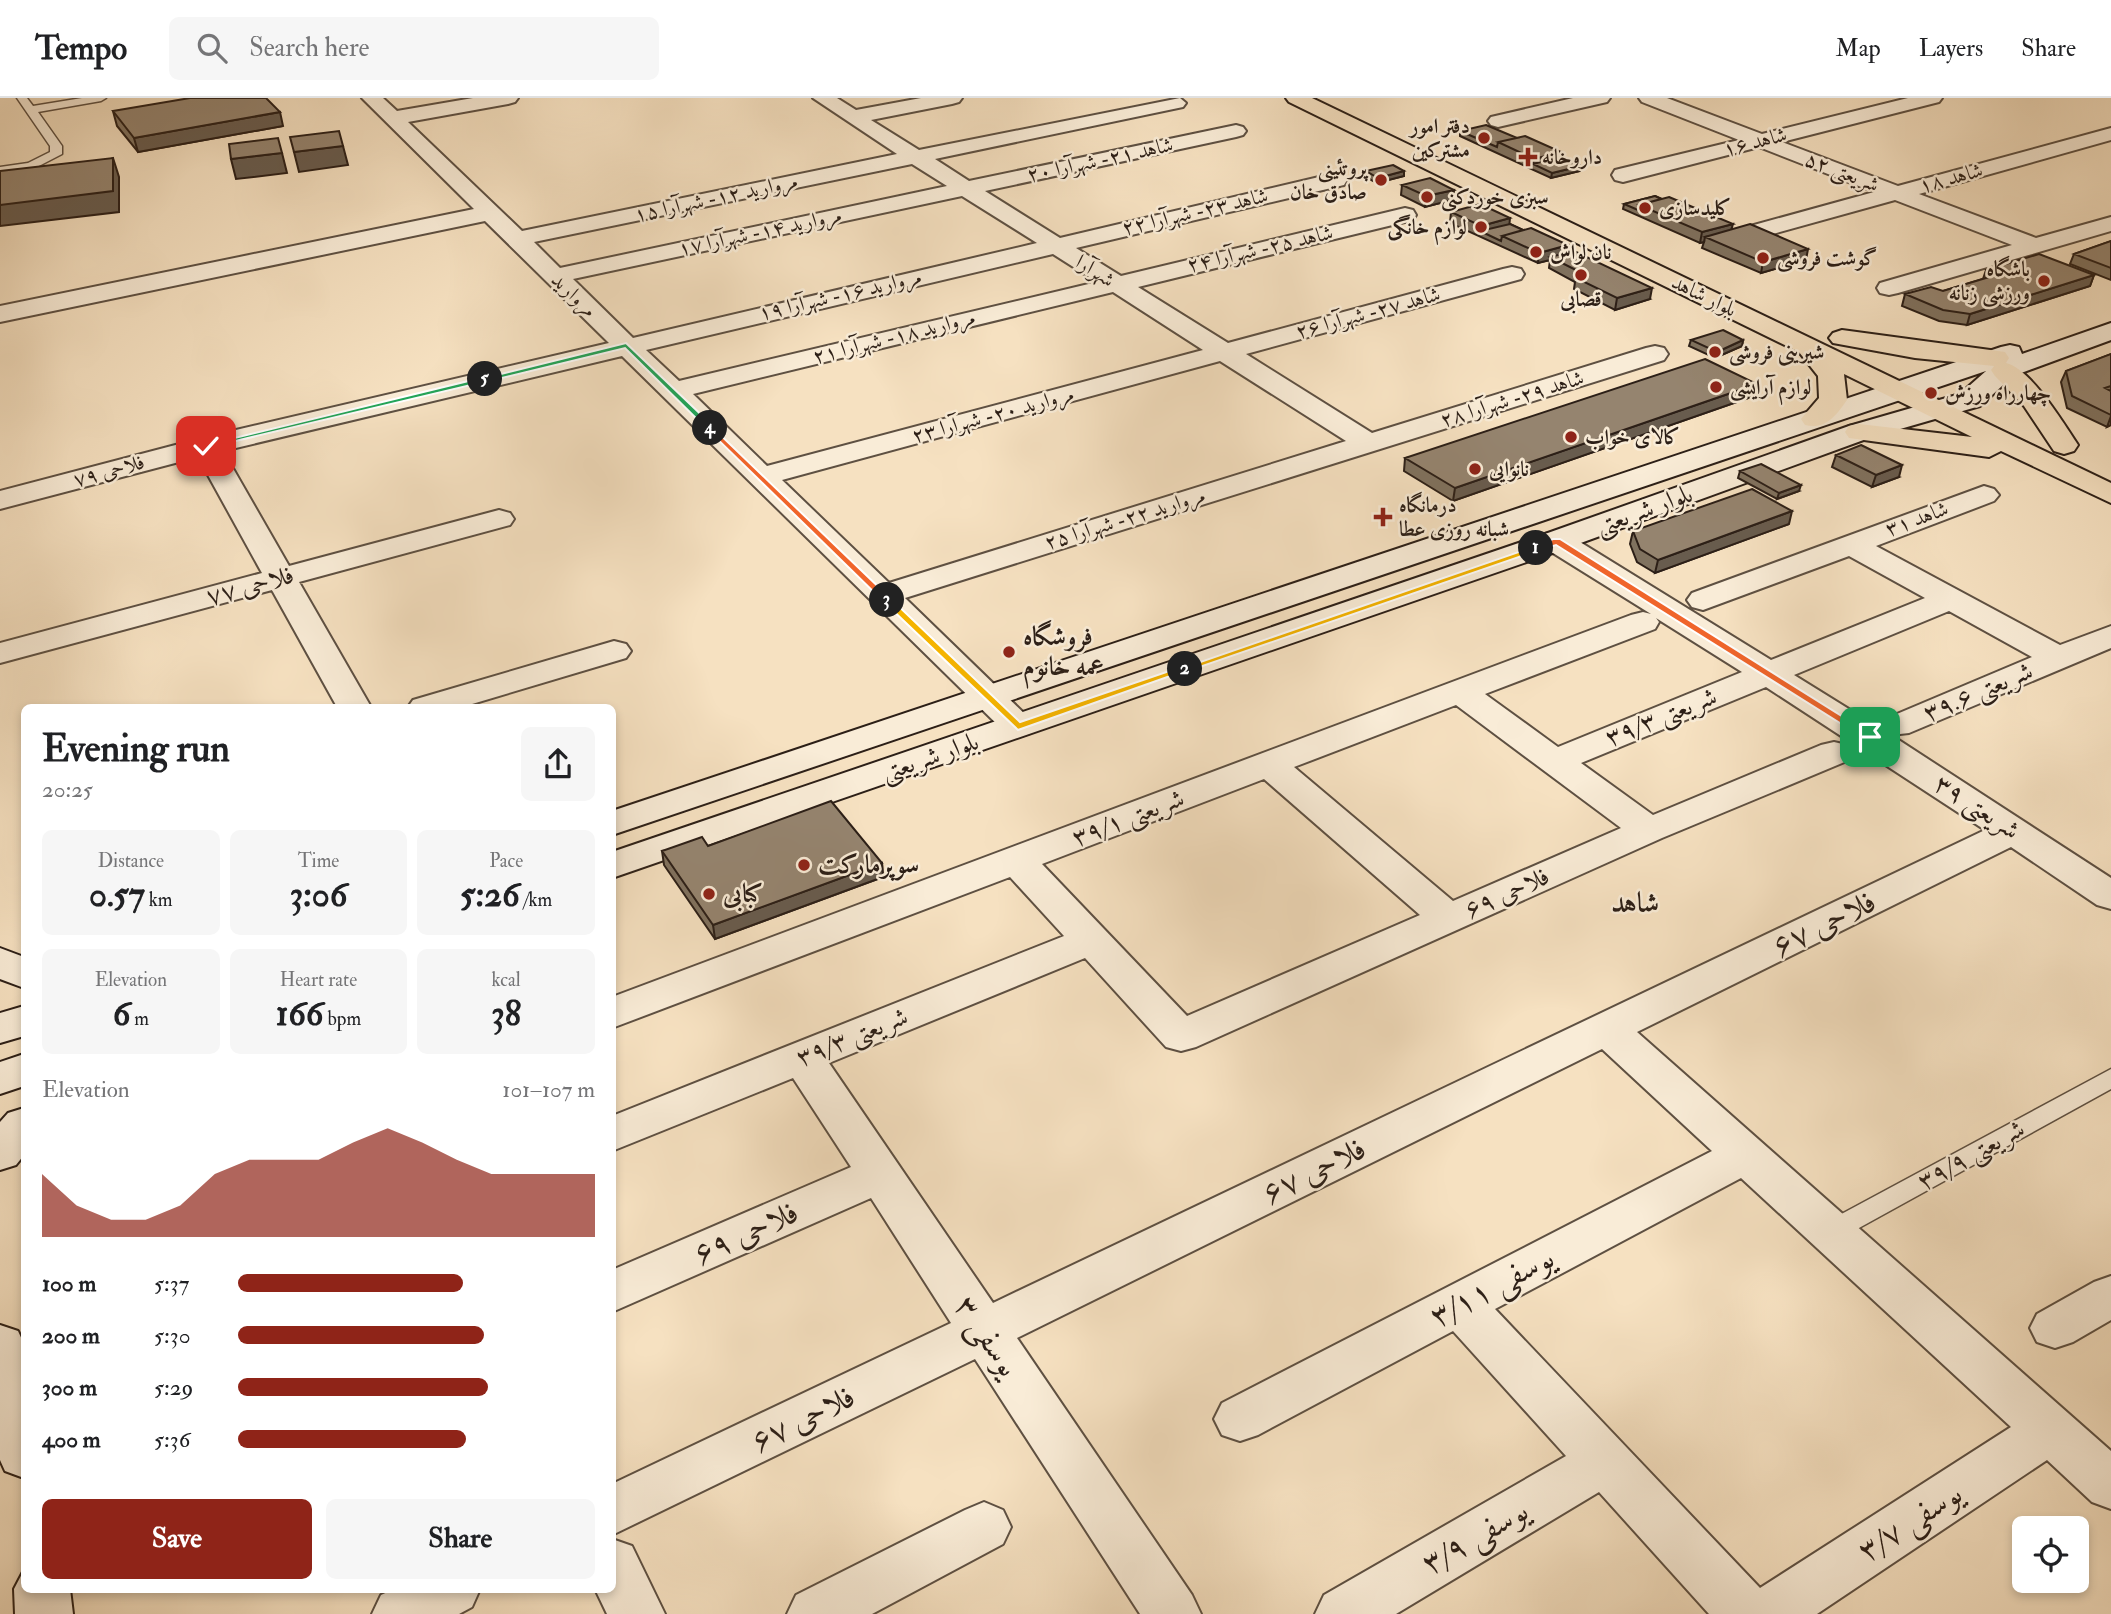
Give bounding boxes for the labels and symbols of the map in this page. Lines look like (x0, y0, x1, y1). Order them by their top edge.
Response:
place label: دفتر امور مشترکین (1408, 113, 1470, 164)
street label: شاهد ۱۶ (1720, 121, 1790, 163)
marker: دفتر امور مشترکین (1476, 130, 1492, 146)
street label: شاهد ۲۱- شهرآرا ۲۰ (1024, 131, 1176, 189)
place label: داروخانه (1542, 144, 1602, 171)
street label: شریعتی ۵۲ (1801, 146, 1883, 199)
marker: داروخانه (1520, 149, 1536, 165)
place label: پروتئینی صادق خان (1290, 155, 1369, 206)
street label: شاهد ۱۸ (1916, 157, 1986, 199)
street label: مروارید ۱۲- شهرآرا ۱۵ (632, 167, 801, 230)
marker: پروتئینی صادق خان (1373, 172, 1389, 188)
street label: شاهد ۲۳- شهرآرا ۲۲ (1119, 182, 1271, 242)
place label: سبزی خوردکنی (1441, 184, 1549, 212)
marker: سبزی خوردکنی (1419, 189, 1435, 205)
place label: کلیدسازی (1659, 195, 1732, 222)
marker: کلیدسازی (1637, 200, 1653, 216)
street label: مروارید ۱۴- شهرآرا ۱۷ (676, 201, 845, 264)
place label: لوازم خانگی (1388, 214, 1467, 246)
street label: شاهد ۲۵- شهرآرا ۲۴ (1184, 219, 1336, 279)
marker: لوازم خانگی (1473, 219, 1489, 235)
place label: نان لواش (1550, 239, 1612, 266)
marker: نان لواش (1528, 244, 1544, 260)
place label: گوشت فروشی (1777, 245, 1877, 273)
street label: شهرآرا (1070, 249, 1120, 293)
marker: گوشت فروشی (1755, 250, 1771, 266)
place label: باشگاه ورزشی زنانه (1949, 255, 2030, 308)
street label: مروارید ۱۶- شهرآرا ۱۹ (756, 263, 925, 328)
street label: مروارید (545, 267, 603, 324)
marker: قصابی (1573, 267, 1589, 283)
street label: بلوار شاهد (1667, 269, 1741, 323)
marker: باشگاه ورزشی زنانه (2036, 273, 2052, 289)
street label: شاهد ۲۷- شهرآرا ۲۶ (1293, 281, 1443, 345)
place label: قصابی (1559, 286, 1602, 314)
street label: مروارید ۱۸- شهرآرا ۲۱ (810, 304, 978, 371)
place label: شیرینی فروشی (1729, 339, 1824, 367)
marker: شیرینی فروشی (1707, 344, 1723, 360)
pin: 5 (468, 362, 503, 396)
street label: شاهد ۲۹- شهرآرا ۲۸ (1437, 364, 1587, 434)
place label: لوازم آرایشی (1730, 374, 1811, 406)
marker: لوازم آرایشی (1708, 379, 1724, 395)
street label: مروارید ۲۰- شهرآرا ۲۳ (909, 380, 1077, 451)
place label: چهارراه ورزش (1945, 380, 2051, 407)
marker: چهارراه ورزش (1923, 385, 1939, 401)
pin: 4 (692, 410, 728, 446)
pin (176, 416, 236, 476)
place label: کالای خواب (1585, 424, 1680, 451)
marker: کالای خواب (1563, 429, 1579, 445)
street label: فلاحی ۷۹ (70, 449, 148, 493)
place label: نانوایی (1488, 456, 1529, 483)
marker: نانوایی (1467, 461, 1483, 477)
street label: بلوار شریعتی (1591, 478, 1698, 544)
street label: مروارید ۲۲- شهرآرا ۲۵ (1041, 482, 1209, 557)
place label: درمانگاه شبانه روزی عطا (1399, 491, 1509, 543)
street label: شاهد ۳۱ (1882, 495, 1952, 543)
marker: درمانگاه شبانه روزی عطا (1373, 507, 1393, 527)
pin: 1 (1518, 531, 1554, 566)
street label: فلاحی ۷۷ (202, 559, 298, 613)
pin: 3 (870, 582, 904, 618)
place label: فروشگاه عمه خانوم (1023, 619, 1104, 689)
marker: فروشگاه عمه خانوم (1001, 644, 1017, 660)
pin: 2 (1168, 652, 1202, 686)
street label: شریعتی ۳۹.۶ (1918, 655, 2038, 731)
street label: شریعتی ۳۹/۳ (1600, 680, 1722, 756)
pin (1840, 707, 1900, 767)
street label: بلوار شریعتی (877, 725, 984, 790)
street label: شریعتی ۳۹ (1927, 767, 2026, 848)
street label: شریعتی ۳۹/۱ (1067, 782, 1189, 856)
place label: سوپرمارکت (818, 849, 919, 881)
marker: سوپرمارکت (796, 857, 812, 873)
street label: فلاحی ۶۹ (1459, 860, 1555, 926)
place label: کبابی (722, 878, 763, 912)
street label: فلاحی ۶۷ (1765, 882, 1883, 966)
marker: کبابی (701, 886, 717, 902)
district label: شاهد (1611, 886, 1659, 921)
street label: شریعتی ۳۹/۳ (791, 1000, 913, 1076)
street label: شریعتی ۳۹/۹ (1912, 1112, 2031, 1199)
street label: فلاحی ۶۷ (1255, 1129, 1373, 1213)
street label: فلاحی ۶۹ (687, 1192, 805, 1274)
street label: یوسفی ۳/۱۱ (1423, 1237, 1564, 1338)
street label: یوسفی ۳ (944, 1288, 1030, 1387)
street label: فلاحی ۶۷ (744, 1377, 862, 1461)
street label: یوسفی ۳/۷ (1850, 1472, 1973, 1572)
street label: یوسفی ۳/۹ (1414, 1490, 1538, 1585)

